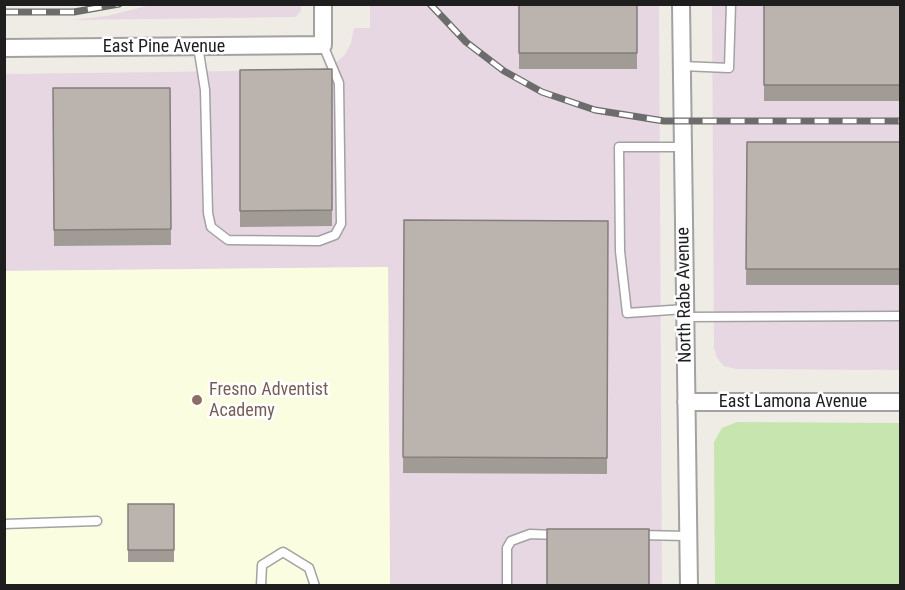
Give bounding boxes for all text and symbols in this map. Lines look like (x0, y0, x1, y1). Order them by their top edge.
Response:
street label: East Pine Avenue (103, 36, 225, 58)
street label: North Rabe Avenue (673, 227, 697, 363)
place label: Fresno Adventist Academy (209, 379, 328, 422)
street label: East Lamona Avenue (719, 391, 867, 413)
marker: Fresno Adventist Academy (190, 393, 204, 407)

